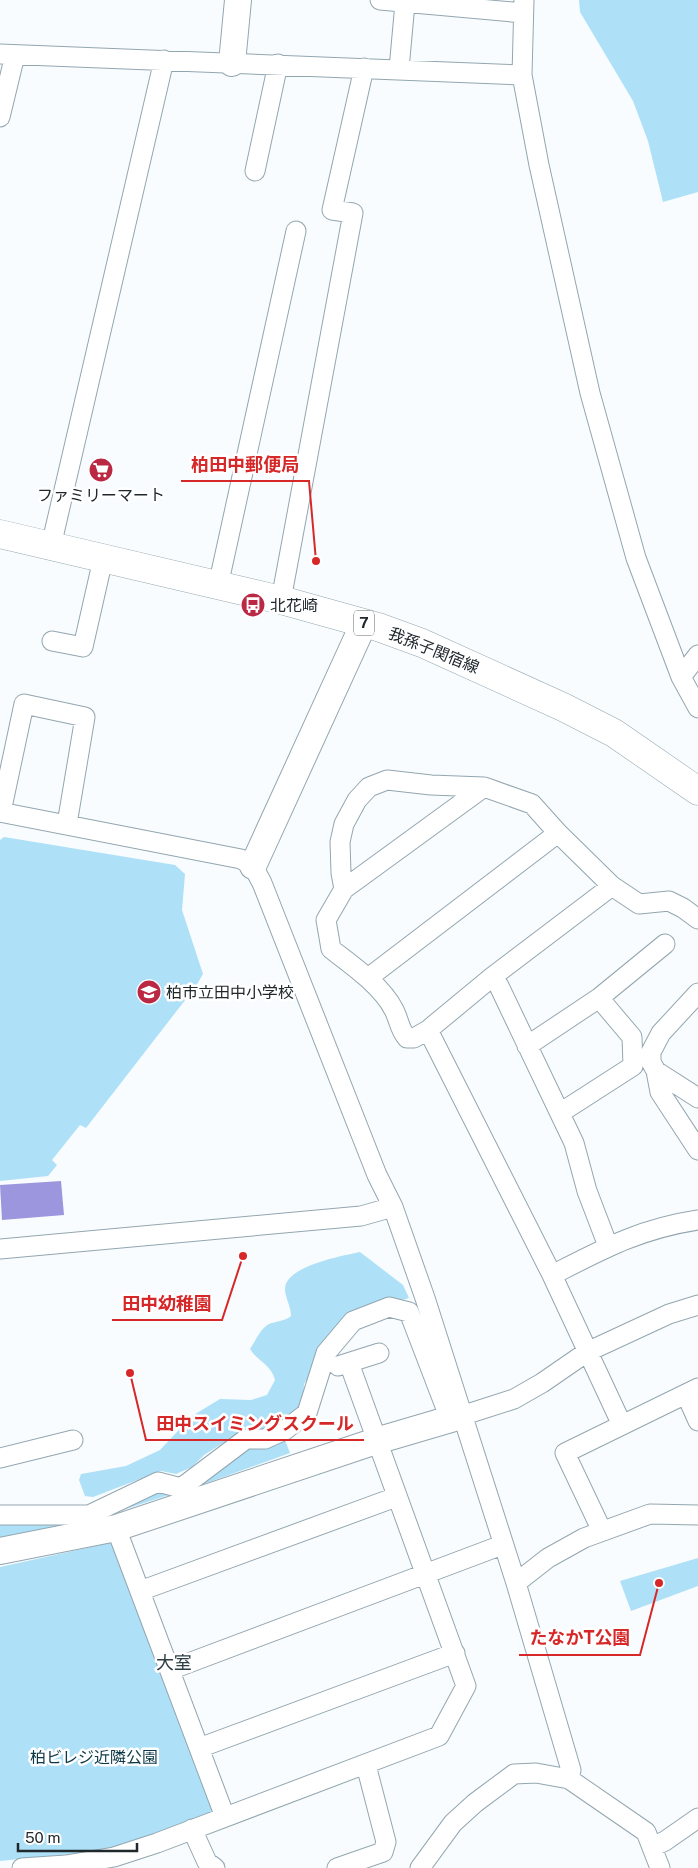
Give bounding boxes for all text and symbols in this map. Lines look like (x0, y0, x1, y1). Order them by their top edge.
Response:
callout: 柏田中郵便局 (181, 448, 309, 481)
text: 柏田中郵便局 (191, 454, 299, 475)
supermarket icon: ファミリーマート (88, 457, 114, 483)
place label: ファミリーマート (37, 486, 165, 505)
bus stop icon: 北花崎 (240, 592, 266, 618)
place label: 北花崎 (270, 596, 318, 615)
road number: 7 (354, 610, 374, 636)
street label: 我孫子関宿線 (386, 624, 482, 677)
school or university icon: 柏市立田中小学校 (136, 979, 162, 1005)
place label: 柏市立田中小学校 (166, 983, 294, 1002)
callout: 田中幼稚園 (112, 1287, 222, 1320)
text: 田中幼稚園 (122, 1293, 212, 1314)
callout: 田中スイミングスクール (146, 1407, 364, 1440)
text: 田中スイミングスクール (156, 1413, 354, 1434)
callout: たなかT公園 (519, 1622, 640, 1655)
text: たなかT公園 (529, 1627, 631, 1648)
district label: 大室 (156, 1652, 192, 1673)
park label: 柏ビレジ近隣公園 (30, 1748, 158, 1767)
scale bar (18, 1820, 136, 1852)
text: 50 m (25, 1829, 60, 1846)

